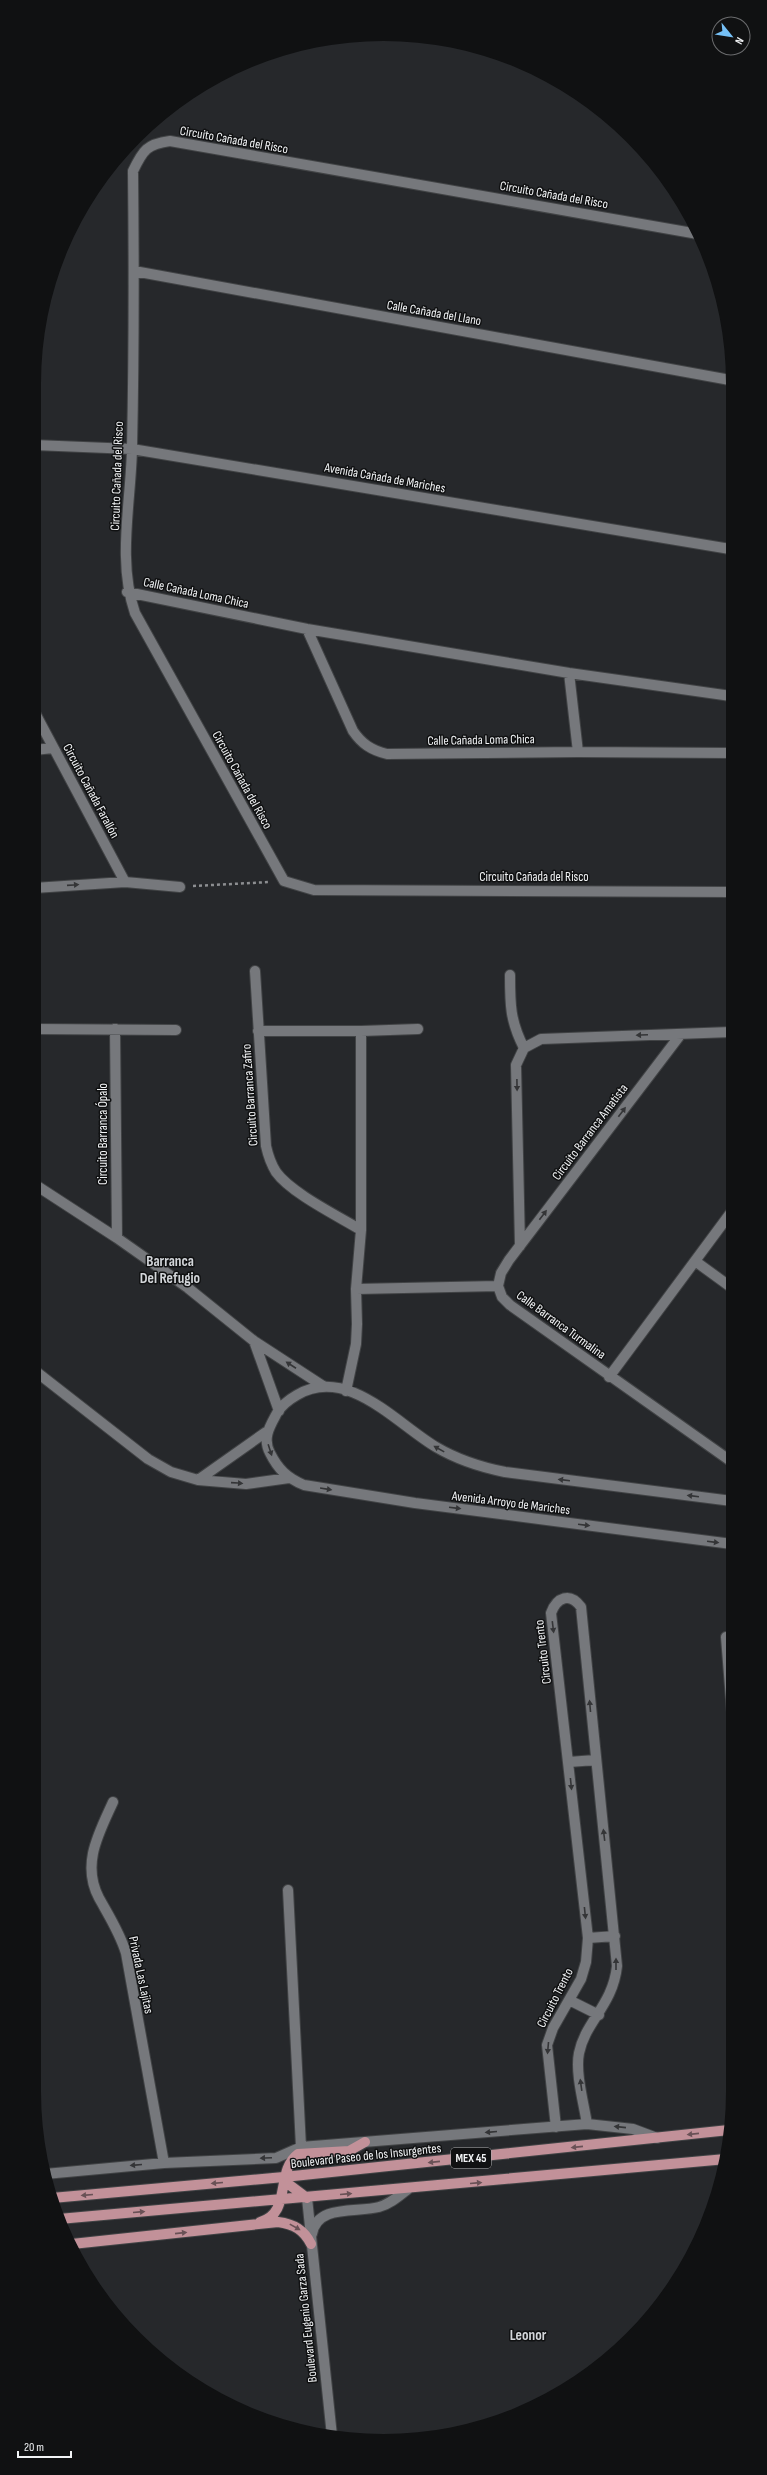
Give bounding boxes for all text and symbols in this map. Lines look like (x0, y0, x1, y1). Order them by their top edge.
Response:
north arrow (711, 16, 751, 56)
text: N (732, 35, 746, 47)
street label: Circuito Cañada del Risco (179, 123, 289, 157)
street label: Circuito Cañada del Risco (499, 178, 609, 212)
street label: Calle Cañada del Llano (385, 297, 483, 329)
street label: Circuito Cañada del Risco (107, 421, 127, 531)
street label: Avenida Cañada de Mariches (322, 459, 447, 497)
street label: Calle Cañada Loma Chica (142, 574, 250, 612)
street label: Circuito Cañada del Risco (208, 728, 276, 832)
street label: Calle Cañada Loma Chica (427, 731, 535, 749)
street label: Circuito Cañada Farallón (59, 741, 123, 841)
street label: Circuito Cañada del Risco (479, 869, 589, 885)
one-way arrow (67, 882, 79, 889)
one-way arrow (636, 1032, 648, 1039)
street label: Circuito Barranca Zafiro (238, 1043, 262, 1147)
one-way arrow (514, 1079, 520, 1092)
street label: Circuito Barranca Amatista (549, 1081, 631, 1183)
street label: Circuito Barranca Ópalo (95, 1083, 111, 1185)
one-way arrow (618, 1106, 626, 1117)
one-way arrow (539, 1210, 548, 1221)
district label: Barranca Del Refugio (140, 1252, 200, 1288)
street label: Calle Barranca Turmalina (513, 1287, 609, 1363)
one-way arrow (286, 1361, 296, 1369)
one-way arrow (267, 1444, 273, 1456)
one-way arrow (434, 1445, 445, 1452)
one-way arrow (558, 1477, 570, 1483)
one-way arrow (231, 1480, 244, 1486)
one-way arrow (320, 1486, 332, 1492)
street label: Avenida Arroyo de Mariches (450, 1488, 571, 1518)
one-way arrow (687, 1493, 699, 1499)
one-way arrow (449, 1505, 461, 1512)
one-way arrow (578, 1522, 590, 1528)
one-way arrow (706, 1539, 719, 1545)
street label: Circuito Trento (531, 1619, 555, 1685)
one-way arrow (549, 1621, 556, 1633)
one-way arrow (587, 1700, 593, 1712)
one-way arrow (568, 1778, 575, 1790)
one-way arrow (600, 1829, 607, 1841)
one-way arrow (582, 1907, 588, 1919)
street label: Privada Las Lajitas (125, 1935, 157, 2015)
one-way arrow (613, 1957, 619, 1970)
street label: Circuito Trento (533, 1966, 577, 2030)
one-way arrow (545, 2042, 552, 2054)
one-way arrow (578, 2079, 584, 2091)
one-way arrow (614, 2124, 627, 2130)
one-way arrow (485, 2129, 497, 2135)
one-way arrow (687, 2131, 699, 2138)
street label: Boulevard Paseo de los Insurgentes (290, 2140, 442, 2172)
one-way arrow (571, 2143, 583, 2150)
road number: MEX 45 (451, 2148, 491, 2168)
one-way arrow (259, 2155, 272, 2161)
one-way arrow (428, 2158, 440, 2165)
one-way arrow (130, 2162, 142, 2169)
one-way arrow (470, 2179, 482, 2186)
one-way arrow (211, 2180, 223, 2187)
one-way arrow (81, 2191, 93, 2198)
one-way arrow (340, 2191, 352, 2198)
one-way arrow (133, 2209, 145, 2215)
one-way arrow (289, 2223, 301, 2230)
one-way arrow (175, 2230, 187, 2236)
street label: Boulevard Eugenio Garza Sada (291, 2253, 321, 2383)
district label: Leonor (510, 2326, 547, 2345)
scale bar (18, 2433, 71, 2459)
text: 20 m (24, 2440, 44, 2455)

